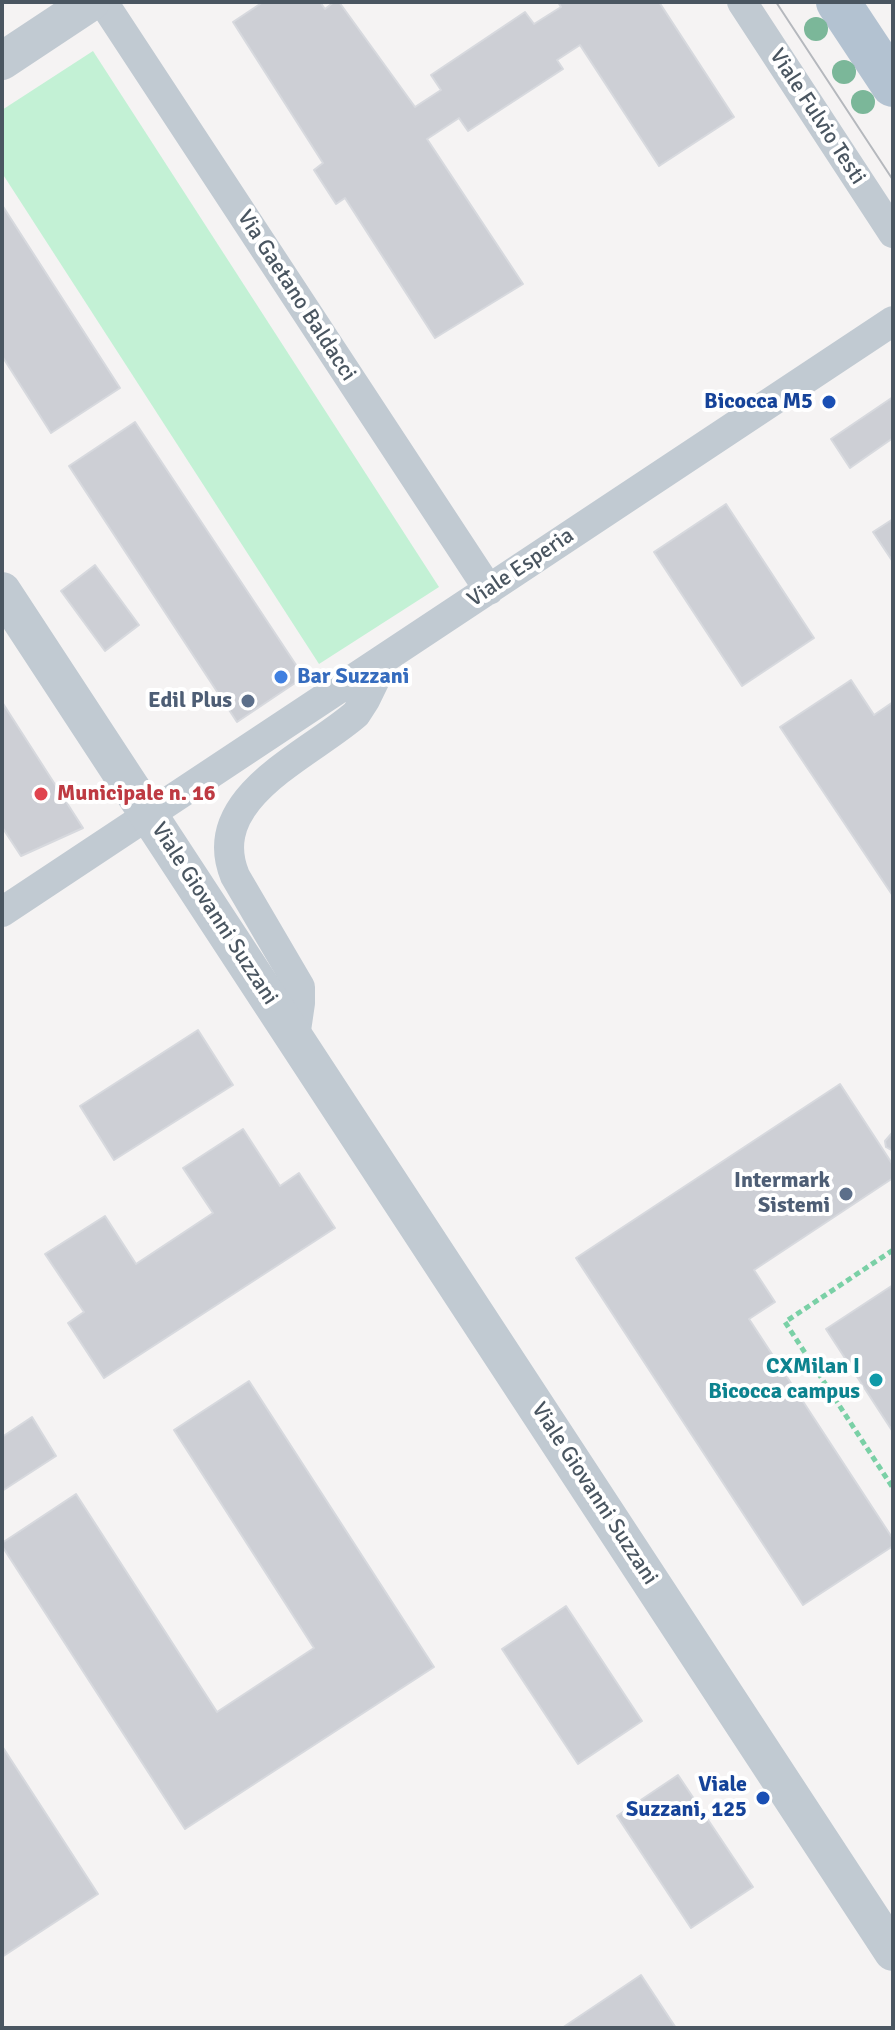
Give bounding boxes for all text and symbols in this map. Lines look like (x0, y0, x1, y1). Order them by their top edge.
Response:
street label: Viale Fulvio Testi (763, 44, 871, 190)
street label: Via Gaetano Baldacci (231, 206, 361, 386)
place label: Bicocca M5 (704, 389, 813, 415)
marker: Bicocca M5 (820, 393, 838, 411)
street label: Viale Esperia (463, 523, 579, 613)
place label: Bar Suzzani (297, 664, 409, 690)
marker: Bar Suzzani (272, 668, 290, 686)
place label: Edil Plus (148, 688, 232, 714)
marker: Edil Plus (239, 692, 257, 710)
place label: Municipale n. 16 (57, 781, 216, 807)
marker: Municipale n. 16 (32, 785, 50, 803)
street label: Viale Giovanni Suzzani (145, 818, 283, 1010)
place label: Intermark Sistemi (734, 1168, 830, 1220)
marker: Intermark Sistemi (837, 1185, 855, 1203)
place label: CXMilan I Bicocca campus (708, 1354, 860, 1406)
marker: CXMilan I Bicocca campus (867, 1371, 885, 1389)
street label: Viale Giovanni Suzzani (525, 1398, 663, 1590)
place label: Viale Suzzani, 125 (626, 1772, 747, 1824)
marker: Viale Suzzani, 125 (754, 1789, 772, 1807)

